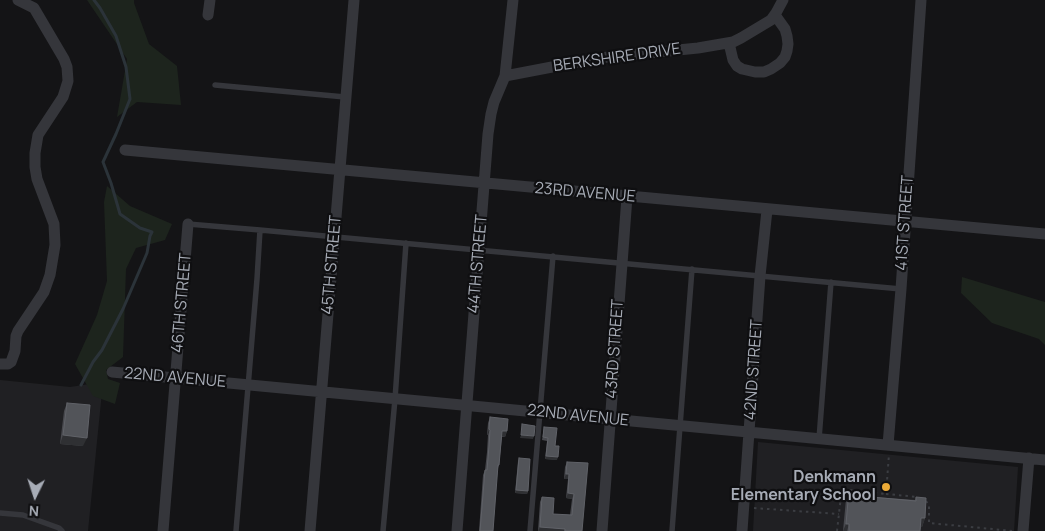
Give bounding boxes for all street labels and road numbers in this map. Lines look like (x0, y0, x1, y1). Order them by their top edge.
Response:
street label: BERKSHIRE DRIVE (552, 40, 682, 76)
street label: 41ST STREET (892, 175, 918, 271)
street label: 23RD AVENUE (534, 179, 636, 207)
street label: 44TH STREET (464, 214, 492, 314)
street label: 45TH STREET (318, 215, 346, 315)
street label: 46TH STREET (168, 252, 196, 354)
street label: 43RD STREET (602, 299, 628, 399)
street label: 42ND STREET (741, 319, 767, 421)
street label: 22ND AVENUE (123, 364, 227, 392)
street label: 22ND AVENUE (526, 401, 630, 431)

